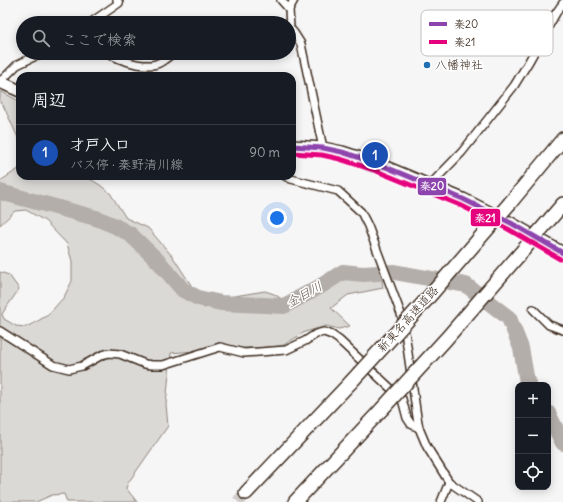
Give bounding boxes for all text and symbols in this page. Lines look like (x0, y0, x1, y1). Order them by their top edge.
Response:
legend (421, 10, 553, 56)
search box (16, 16, 296, 60)
text: 秦20 (454, 17, 478, 31)
icon: search (30, 27, 52, 49)
text: ここで検索 (62, 30, 137, 49)
text: 秦21 (454, 35, 475, 49)
place label: 八幡神社 (435, 57, 483, 72)
marker: 八幡神社 (422, 60, 432, 70)
text: 周辺 (32, 89, 66, 111)
text: 才戸入口 (70, 135, 130, 154)
pin: 1 (362, 140, 388, 170)
text: 1 (42, 144, 48, 161)
text: 90 m (249, 144, 280, 161)
text: バス停 · 秦野清川線 (70, 156, 183, 173)
line badge: 秦20 (417, 177, 447, 196)
text: 秦20 (420, 179, 444, 193)
your location (267, 208, 287, 228)
line badge: 秦21 (470, 208, 501, 227)
text: 秦21 (474, 211, 496, 225)
water label: 金目川 (283, 278, 325, 311)
street label: 新東名高速道路 (374, 282, 441, 355)
map controls (515, 382, 551, 490)
button: + (515, 382, 551, 418)
button: − (515, 418, 551, 454)
button: locate (515, 454, 551, 490)

